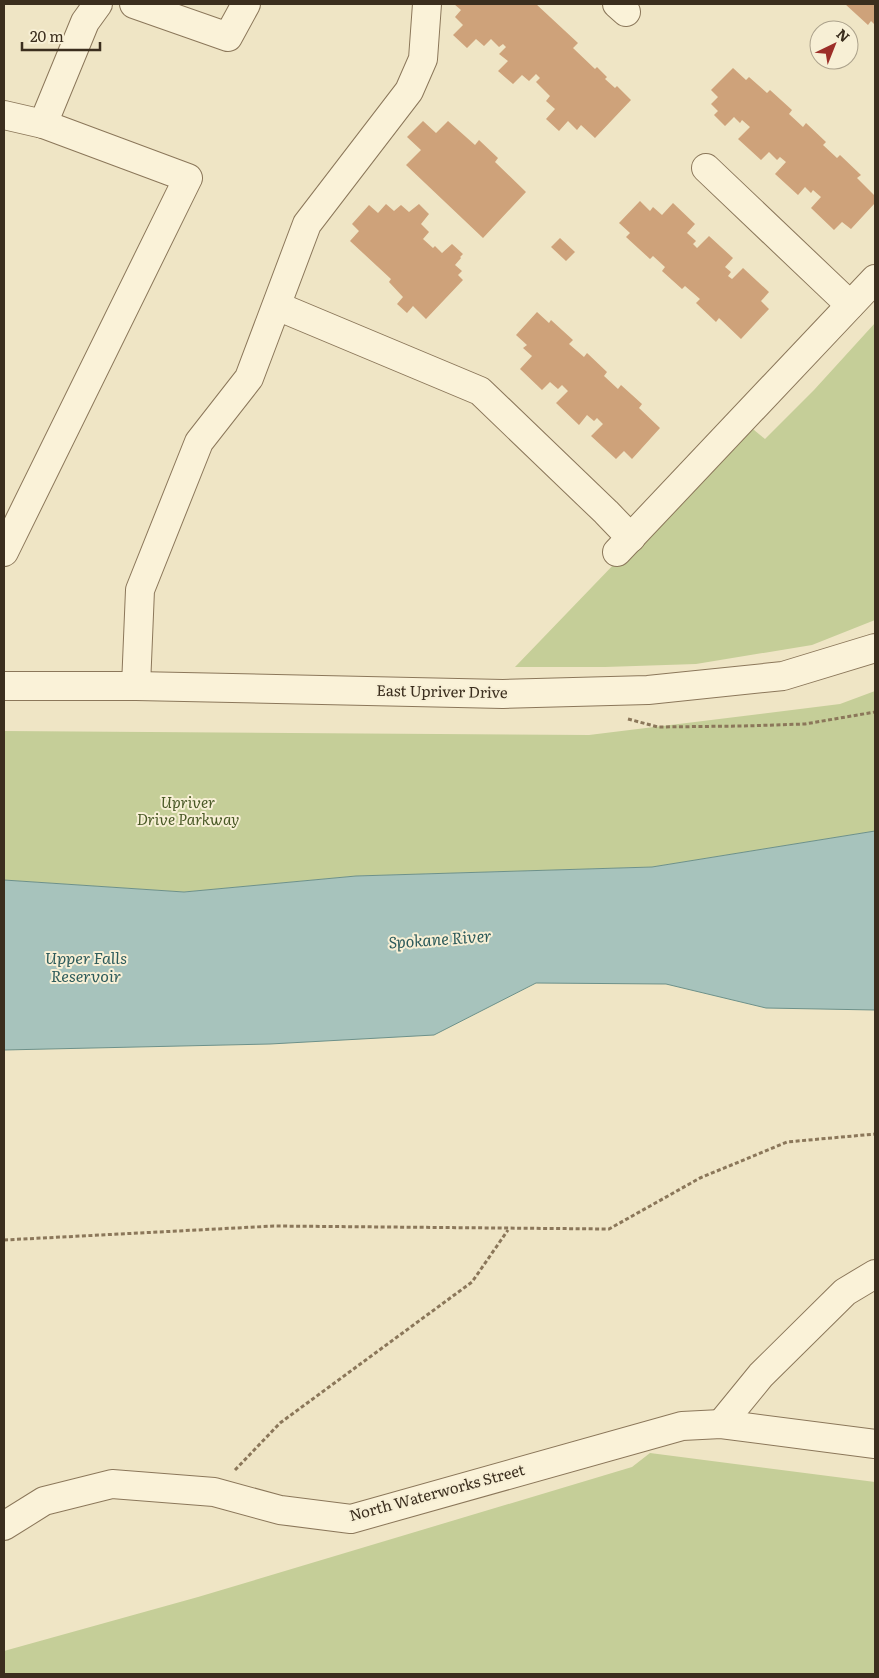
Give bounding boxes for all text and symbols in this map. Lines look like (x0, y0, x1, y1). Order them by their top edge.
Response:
scale bar (22, 20, 100, 52)
north arrow (809, 20, 859, 70)
text: N (832, 23, 855, 46)
text: 20 m (30, 24, 64, 47)
street label: East Upriver Drive (376, 678, 508, 703)
park label: Upriver Drive Parkway (137, 790, 239, 830)
water label: Spokane River (388, 922, 492, 954)
water label: Upper Falls Reservoir (45, 945, 127, 987)
street label: North Waterworks Street (346, 1457, 527, 1526)

